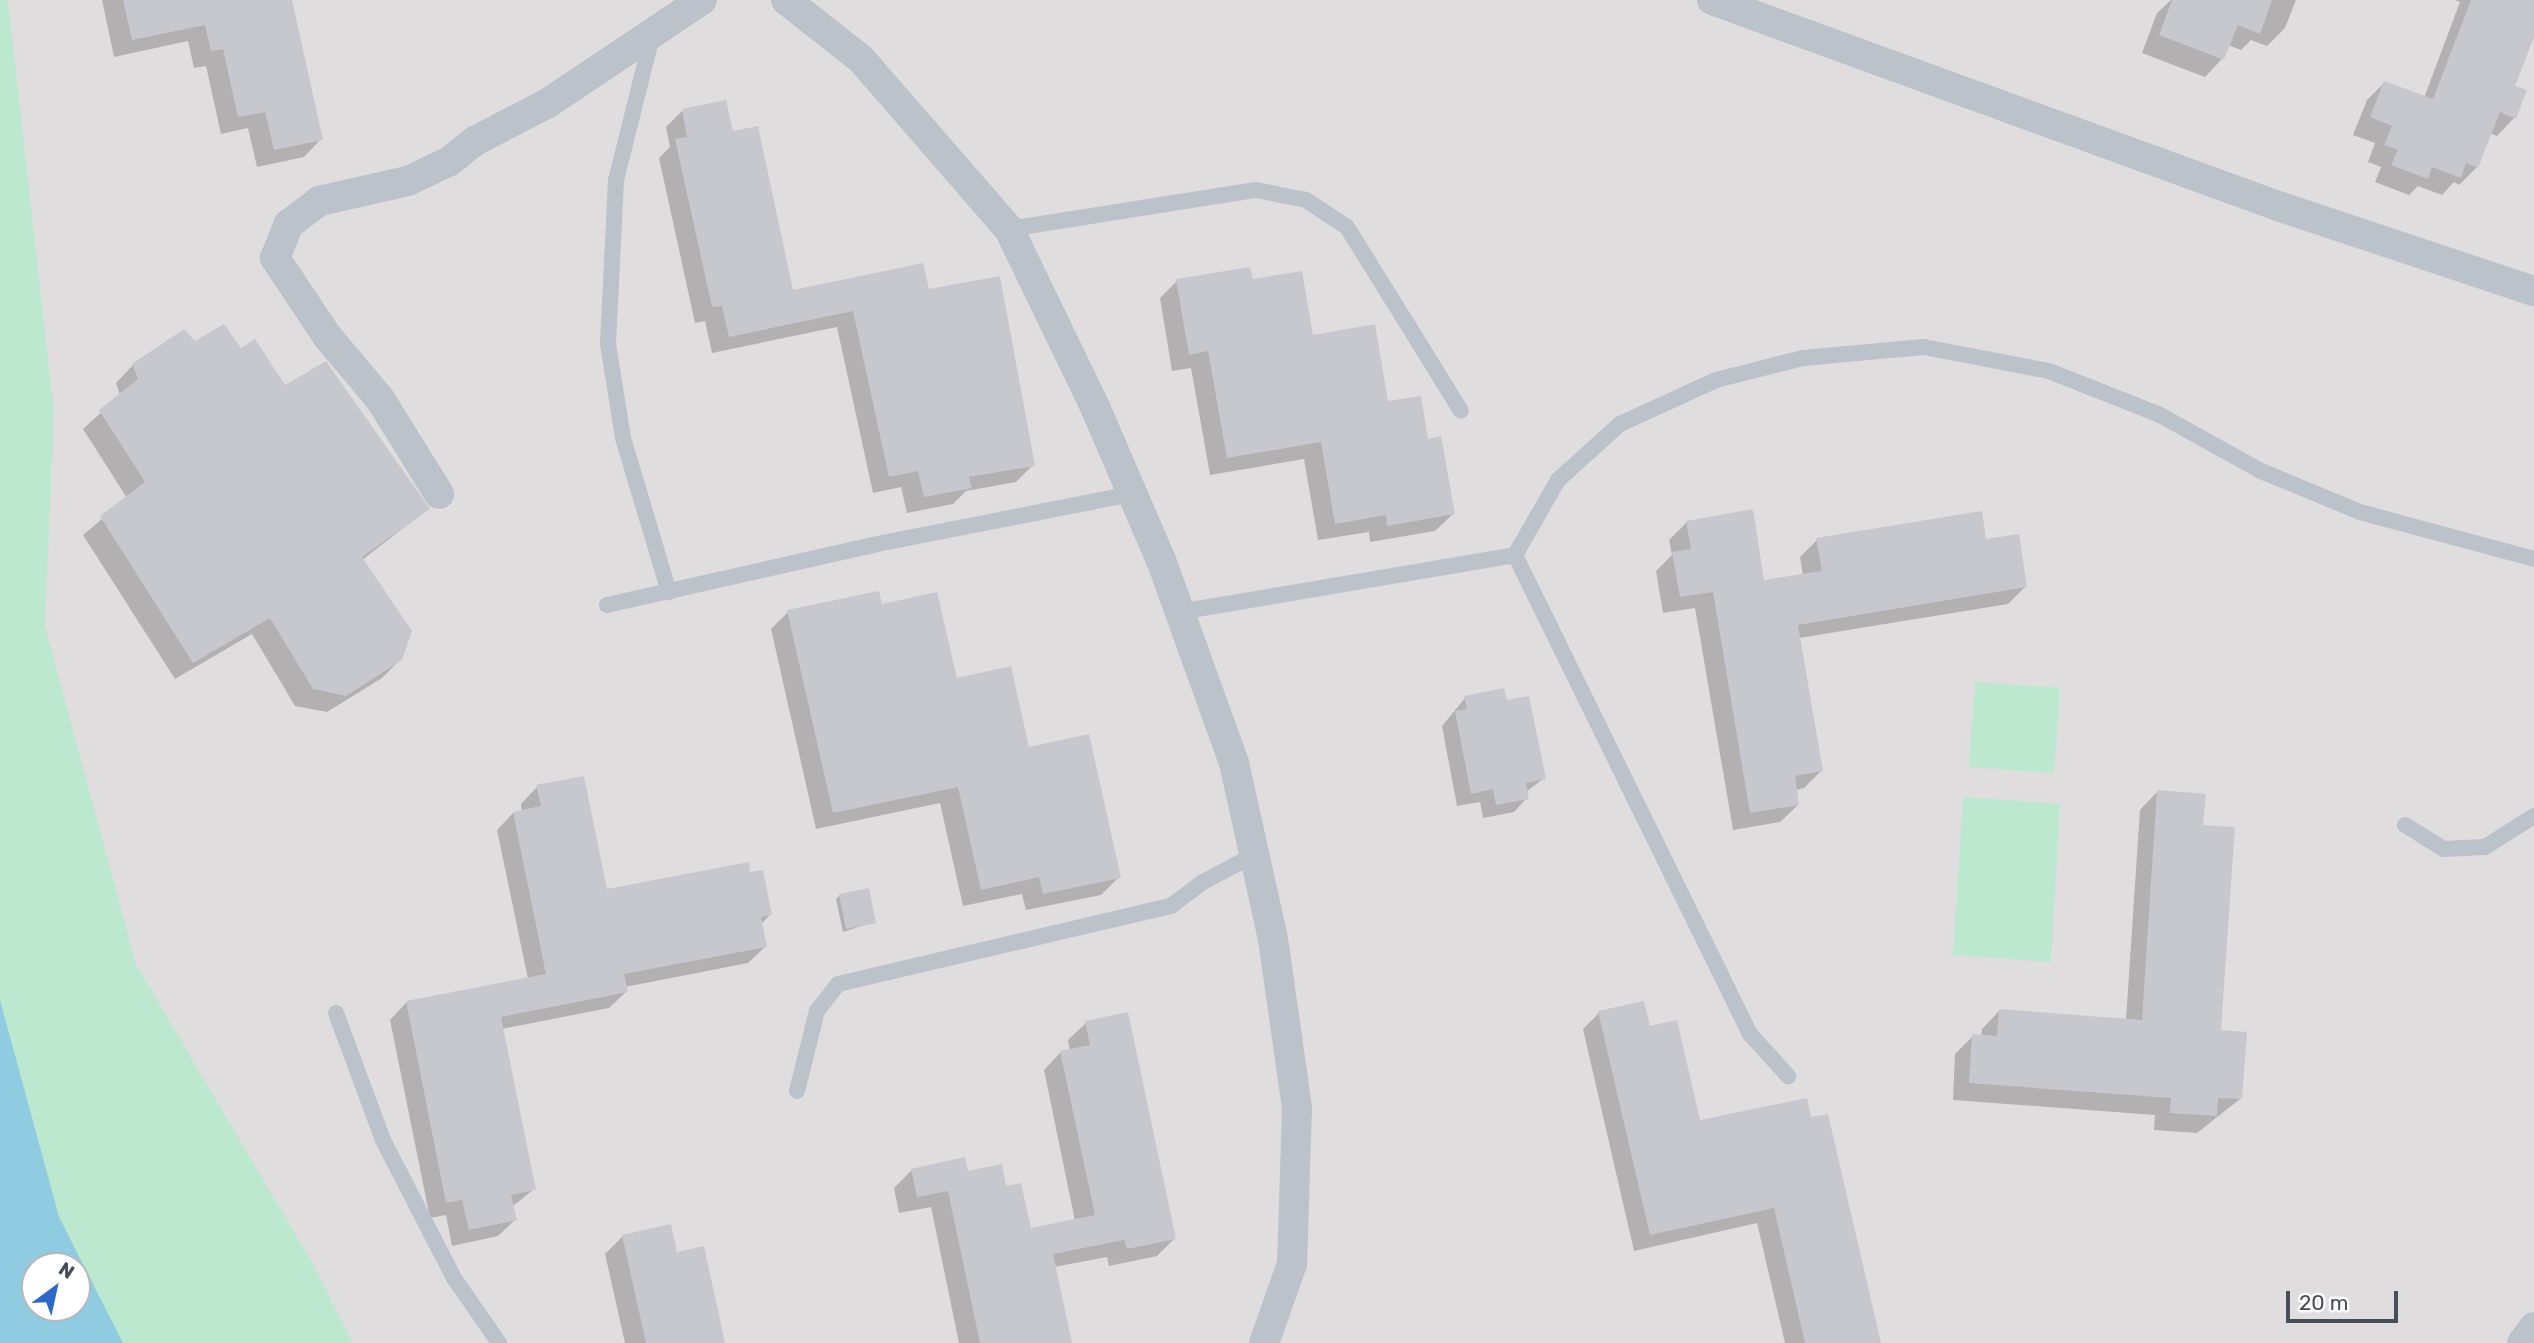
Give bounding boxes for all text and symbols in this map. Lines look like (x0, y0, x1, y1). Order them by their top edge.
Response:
north arrow (21, 1252, 91, 1322)
text: N (55, 1257, 79, 1284)
scale bar (2289, 1276, 2401, 1320)
text: 20 m (2299, 1290, 2348, 1315)

